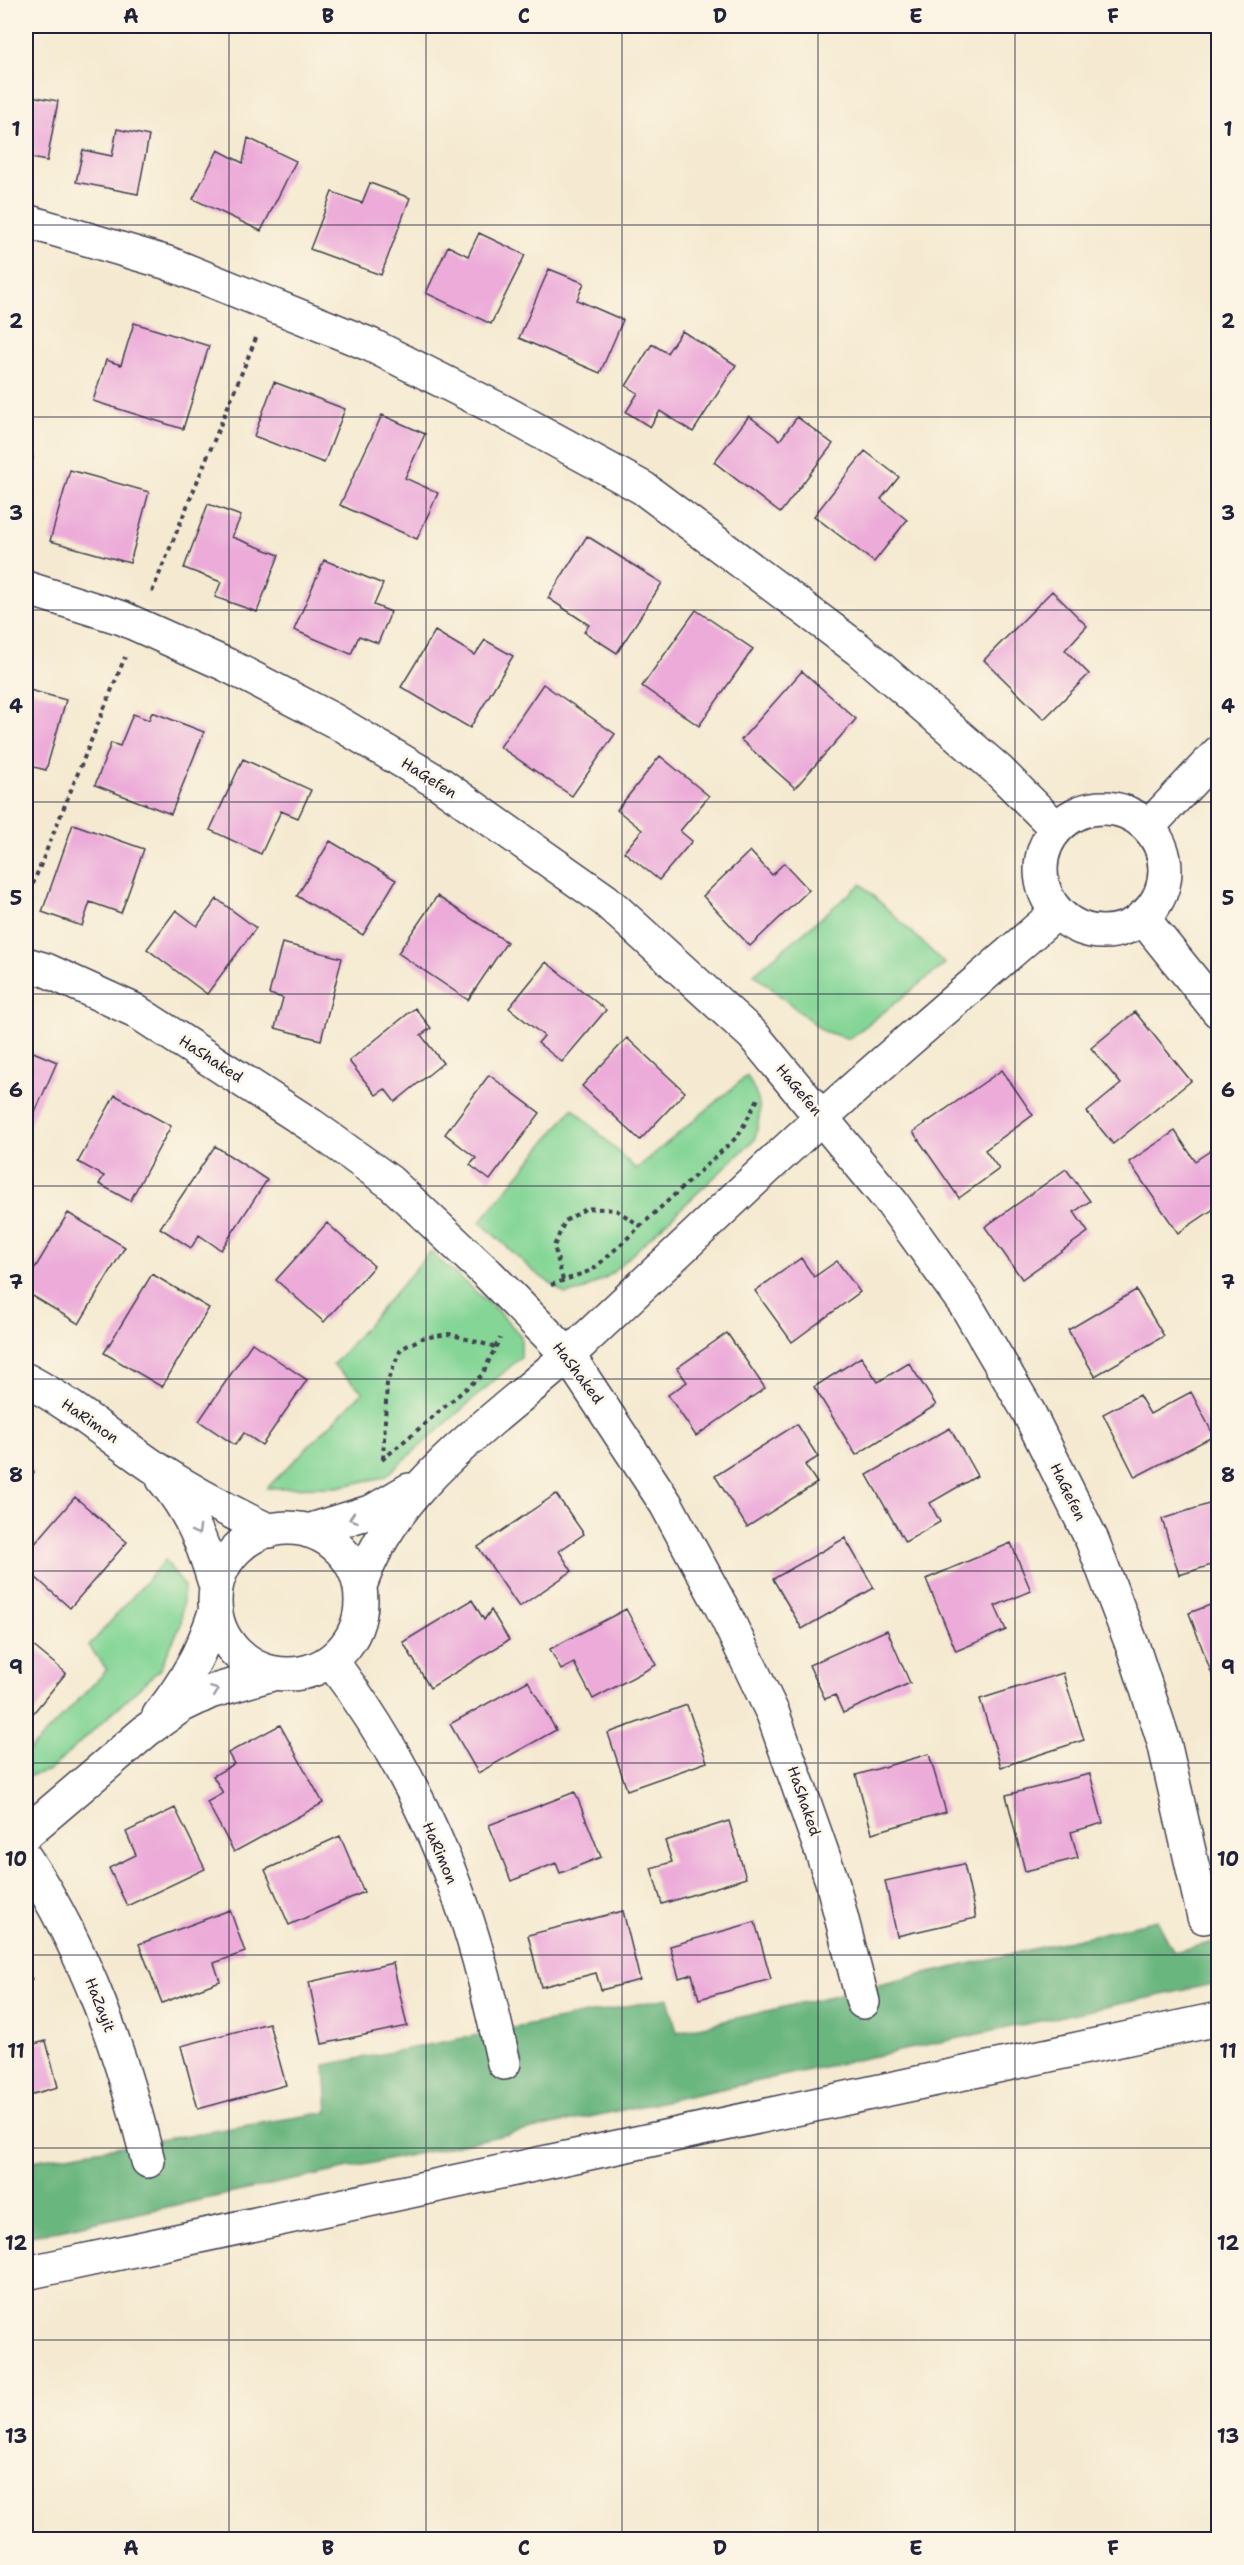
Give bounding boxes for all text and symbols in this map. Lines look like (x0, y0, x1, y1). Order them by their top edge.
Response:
text: A (123, 3, 139, 29)
text: B (322, 3, 334, 29)
text: C (518, 3, 530, 29)
text: D (713, 3, 727, 29)
text: E (909, 3, 923, 29)
text: F (1107, 3, 1119, 29)
text: 1 (11, 116, 21, 142)
text: 1 (1223, 116, 1233, 142)
text: 2 (9, 308, 23, 334)
text: 2 (1221, 308, 1235, 334)
text: 3 (9, 500, 23, 526)
text: 3 (1221, 500, 1235, 526)
text: 4 (9, 693, 23, 719)
text: 4 (1221, 693, 1235, 719)
street label: HaGefen (397, 753, 461, 803)
text: 5 (10, 885, 22, 911)
text: 5 (1222, 885, 1234, 911)
street label: HaShaked (175, 1031, 247, 1087)
street label: HaGefen (771, 1060, 827, 1120)
text: 6 (9, 1077, 23, 1103)
text: 6 (1221, 1077, 1235, 1103)
text: 7 (9, 1269, 23, 1295)
text: 7 (1221, 1269, 1235, 1295)
street label: HaShaked (548, 1338, 608, 1409)
street label: HaRimon (57, 1394, 123, 1448)
street label: HaGefen (1045, 1460, 1091, 1524)
text: 8 (9, 1462, 23, 1488)
text: 8 (1221, 1462, 1235, 1488)
one-way arrow (348, 1511, 359, 1523)
one-way arrow (190, 1525, 201, 1535)
text: 9 (9, 1654, 23, 1680)
text: 9 (1221, 1654, 1235, 1680)
one-way arrow (210, 1685, 220, 1698)
street label: HaShaked (783, 1763, 825, 1839)
street label: HaRimon (418, 1819, 462, 1887)
text: 10 (5, 1846, 27, 1872)
text: 10 (1217, 1846, 1239, 1872)
street label: HaZayit (80, 1975, 120, 2035)
text: 11 (7, 2038, 25, 2064)
text: 11 (1219, 2038, 1237, 2064)
text: 12 (5, 2230, 27, 2256)
text: 12 (1217, 2230, 1239, 2256)
text: 13 (5, 2423, 27, 2449)
text: 13 (1217, 2423, 1239, 2449)
text: A (123, 2535, 139, 2561)
text: B (322, 2535, 334, 2561)
text: C (518, 2535, 530, 2561)
text: D (713, 2535, 727, 2561)
text: E (909, 2535, 923, 2561)
text: F (1107, 2535, 1119, 2561)

